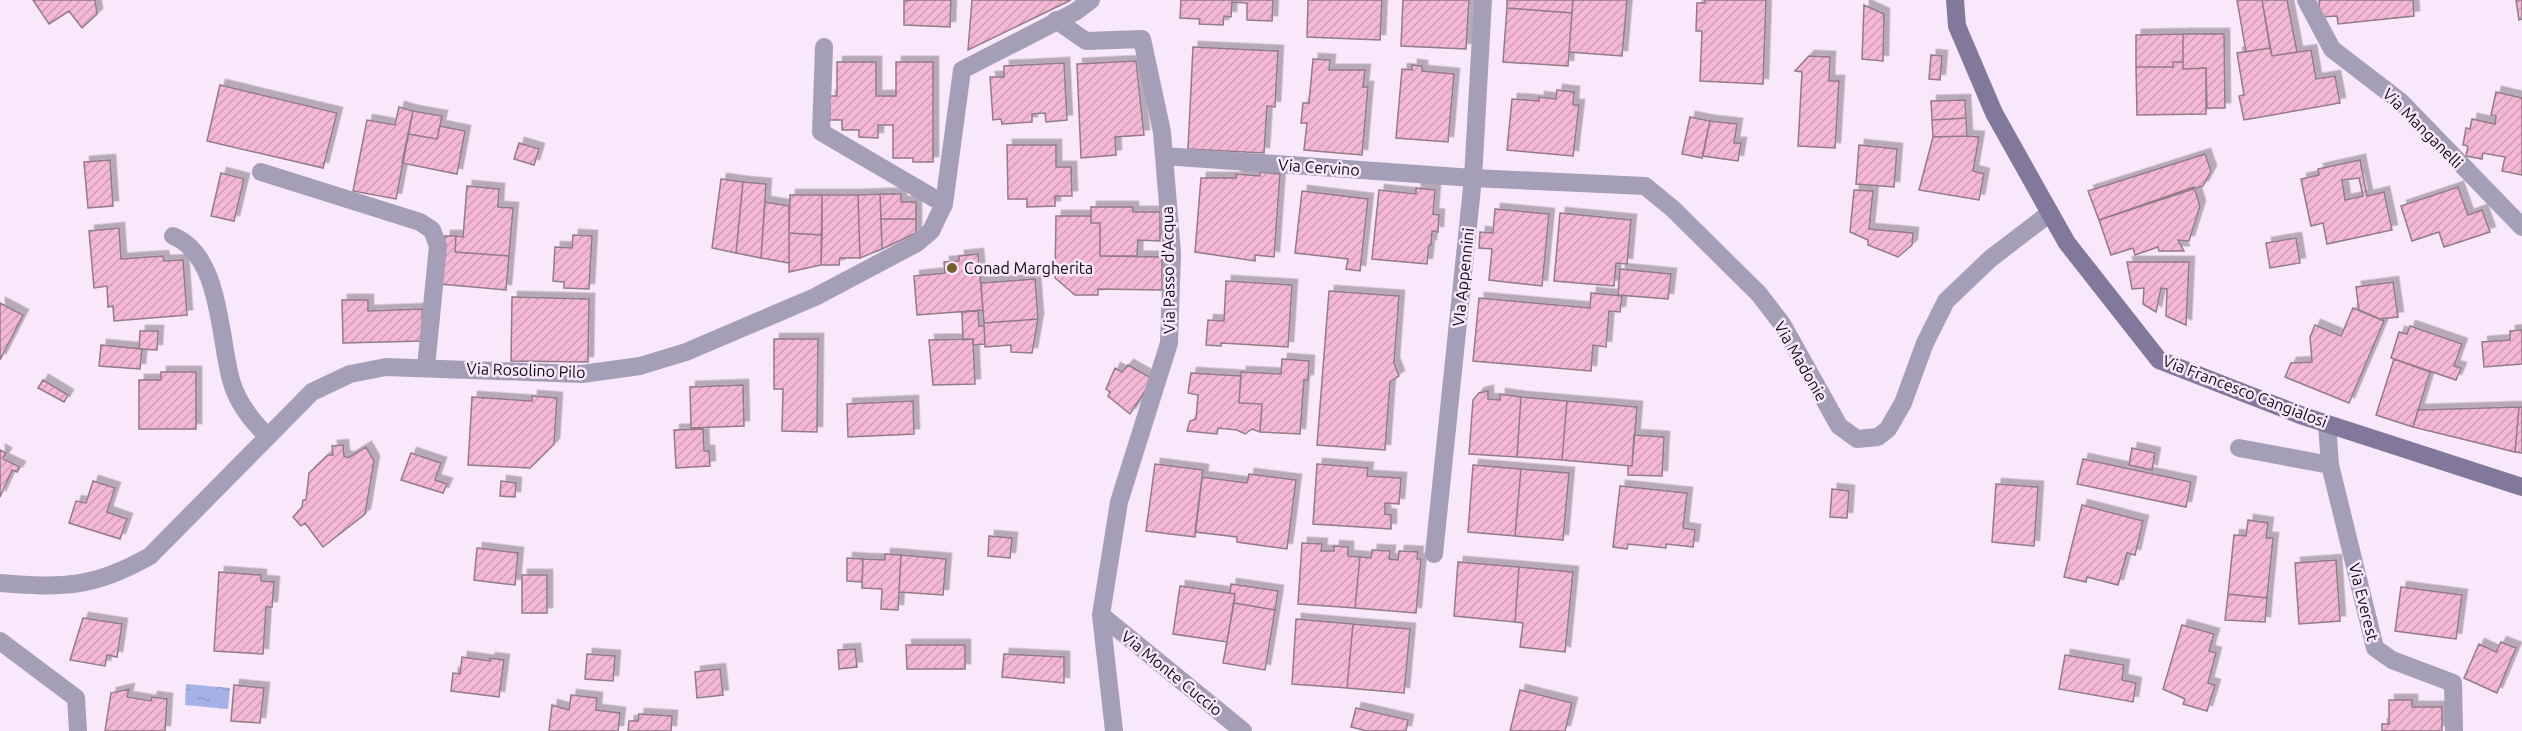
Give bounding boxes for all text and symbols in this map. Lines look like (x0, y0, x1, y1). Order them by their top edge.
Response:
street label: Via Manganelli (2379, 84, 2467, 172)
street label: Via Cervino (1278, 155, 1360, 179)
street label: Via Passo d'Acqua (1158, 206, 1178, 334)
street label: VIa Appennini (1449, 227, 1477, 327)
place label: Conad Margherita (964, 259, 1093, 277)
marker: Conad Margherita (945, 261, 959, 275)
street label: Via Madonie (1771, 318, 1831, 404)
street label: Via Francesco Cangialosi (2160, 351, 2330, 431)
street label: Via Rosolino Pilo (466, 359, 586, 381)
street label: Via Everest (2346, 561, 2383, 644)
street label: Via Monte Cuccio (1118, 627, 1226, 719)

